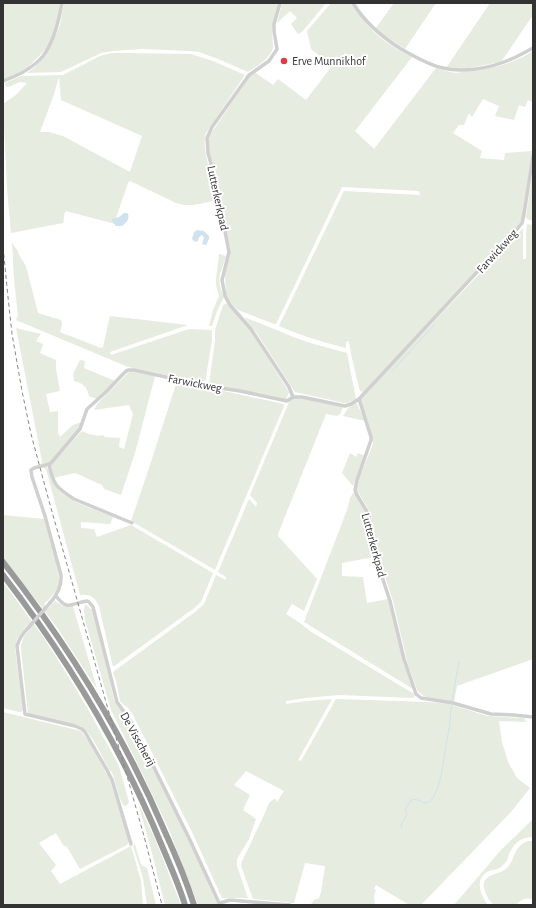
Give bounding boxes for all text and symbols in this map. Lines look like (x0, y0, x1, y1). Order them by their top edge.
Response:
place label: Erve Munnikhof (292, 55, 367, 67)
marker: Erve Munnikhof (279, 56, 289, 66)
street label: Lutterkerkpad (205, 164, 231, 232)
street label: Farwickweg (474, 227, 520, 275)
street label: Farwickweg (167, 372, 223, 394)
street label: Lutterkerkpad (360, 512, 388, 578)
street label: De Visscherij (117, 710, 158, 769)

